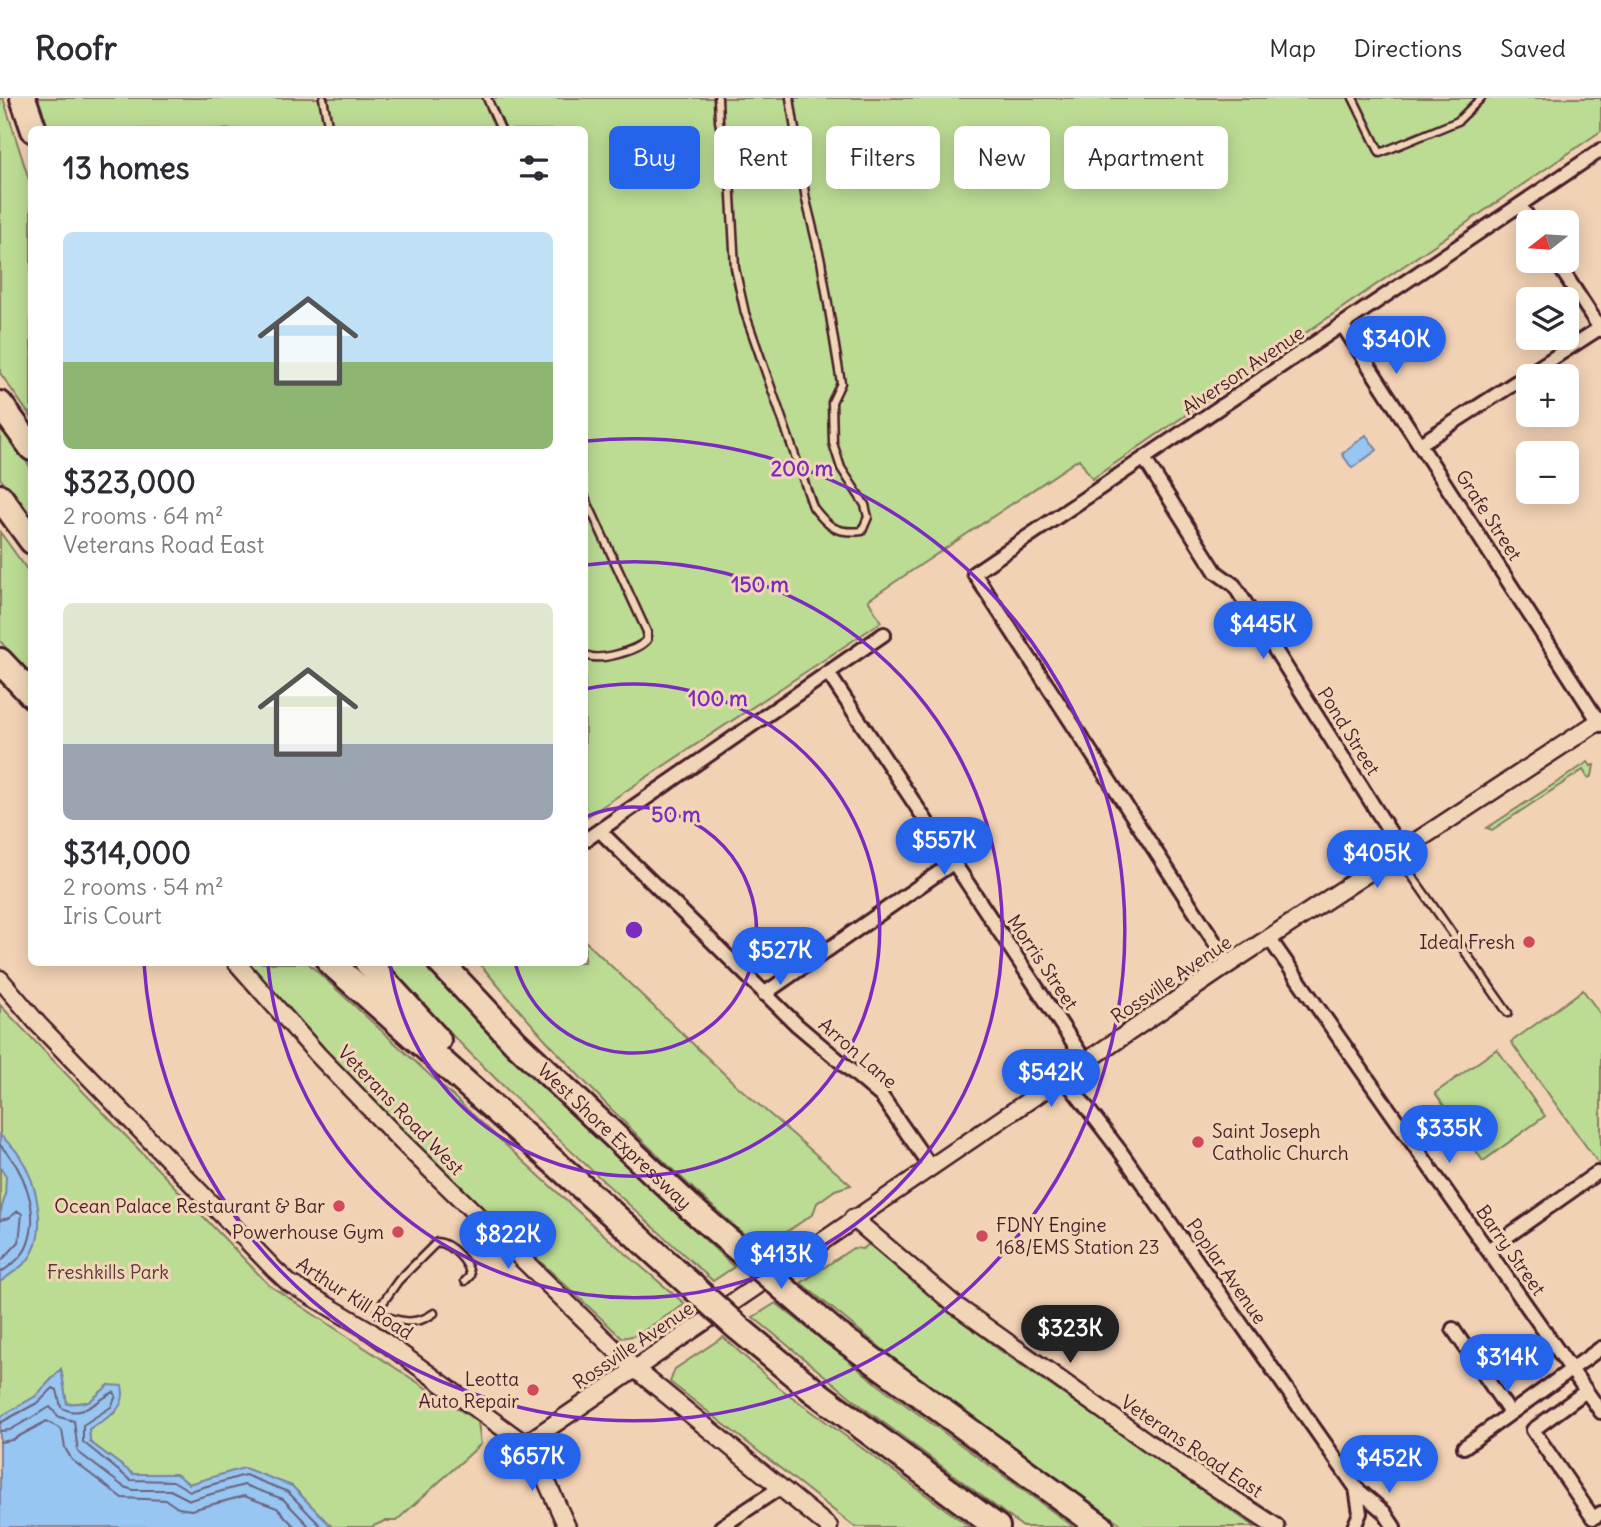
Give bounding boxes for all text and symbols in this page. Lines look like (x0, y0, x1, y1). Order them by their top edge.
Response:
text: Roofr (35, 27, 117, 69)
text: Map (1269, 33, 1316, 63)
text: Directions (1354, 33, 1462, 63)
text: Saved (1500, 33, 1566, 63)
chip: Buy (609, 126, 700, 189)
chip: Rent (714, 126, 812, 189)
chip: Filters (826, 126, 940, 189)
chip: New (954, 126, 1050, 189)
chip: Apartment (1064, 126, 1228, 189)
text: 13 homes (63, 149, 189, 187)
icon: filters (515, 149, 553, 187)
north arrow (1516, 210, 1578, 273)
map controls (1516, 210, 1579, 504)
icon: home (245, 278, 371, 404)
button: layers (1516, 287, 1579, 350)
pin: $340K (1347, 316, 1445, 376)
street label: Alverson Avenue (1177, 320, 1309, 420)
text: $340K (1362, 324, 1430, 353)
button: + (1516, 364, 1579, 427)
button: − (1516, 441, 1579, 504)
text: 200 m (771, 455, 834, 482)
text: $323,000 (63, 463, 196, 501)
street label: Grafe Street (1451, 465, 1527, 565)
text: 2 rooms · 64 m² (63, 501, 224, 530)
text: Veterans Road East (63, 530, 264, 559)
text: 150 m (731, 571, 789, 598)
pin: $445K (1214, 602, 1312, 661)
text: $445K (1230, 609, 1296, 638)
icon: home (245, 649, 371, 775)
street label: Pond Street (1313, 683, 1385, 779)
text: 100 m (688, 685, 748, 712)
text: 50 m (651, 801, 701, 828)
pin: $557K (895, 818, 993, 877)
text: $557K (912, 825, 976, 854)
pin: $405K (1328, 830, 1426, 890)
text: $314,000 (63, 834, 191, 872)
text: $405K (1343, 838, 1411, 867)
text: 2 rooms · 54 m² (63, 872, 224, 901)
text: Iris Court (63, 901, 162, 930)
street label: Morris Street (1002, 910, 1084, 1014)
centre of rings (622, 918, 646, 942)
pin: $527K (731, 928, 829, 987)
street label: Rossville Avenue (1106, 930, 1236, 1028)
place label: Ideal Fresh (1419, 930, 1515, 954)
marker: Ideal Fresh (1521, 934, 1537, 950)
text: $527K (748, 935, 812, 964)
street label: Arron Lane (814, 1012, 902, 1094)
street label: Veterans Road West (333, 1040, 469, 1180)
pin: $542K (1002, 1049, 1100, 1109)
text: $542K (1018, 1057, 1084, 1086)
street label: West Shore Expressway (533, 1058, 697, 1215)
pin: $335K (1400, 1105, 1498, 1165)
text: $335K (1416, 1113, 1482, 1142)
place label: Saint Joseph Catholic Church (1212, 1119, 1349, 1165)
marker: Saint Joseph Catholic Church (1190, 1134, 1206, 1150)
place label: Ocean Palace Restaurant & Bar (54, 1194, 325, 1218)
marker: Ocean Palace Restaurant & Bar (331, 1198, 347, 1214)
street label: Barry Street (1471, 1200, 1551, 1300)
pin: $822K (459, 1212, 557, 1271)
place label: FDNY Engine 168/EMS Station 23 (996, 1213, 1160, 1259)
street label: Poplar Avenue (1182, 1213, 1272, 1329)
text: $822K (475, 1219, 541, 1248)
place label: Powerhouse Gym (232, 1220, 384, 1244)
marker: Powerhouse Gym (390, 1224, 406, 1240)
marker: FDNY Engine 168/EMS Station 23 (974, 1228, 990, 1244)
pin: $413K (732, 1232, 830, 1291)
text: $413K (750, 1239, 812, 1268)
street label: Arthur Kill Road (292, 1251, 418, 1345)
park label: Freshkills Park (47, 1260, 169, 1284)
street label: Rossville Avenue (568, 1296, 698, 1394)
pin: $323K (1021, 1306, 1119, 1365)
text: $323K (1037, 1313, 1103, 1342)
pin: $314K (1458, 1334, 1556, 1394)
text: $314K (1476, 1342, 1538, 1371)
place label: Leotta Auto Repair (418, 1367, 519, 1413)
marker: Leotta Auto Repair (525, 1382, 541, 1398)
street label: Veterans Road East (1116, 1390, 1268, 1502)
pin: $657K (483, 1434, 581, 1493)
pin: $452K (1340, 1436, 1438, 1495)
text: $657K (500, 1441, 564, 1470)
text: $452K (1356, 1443, 1422, 1472)

